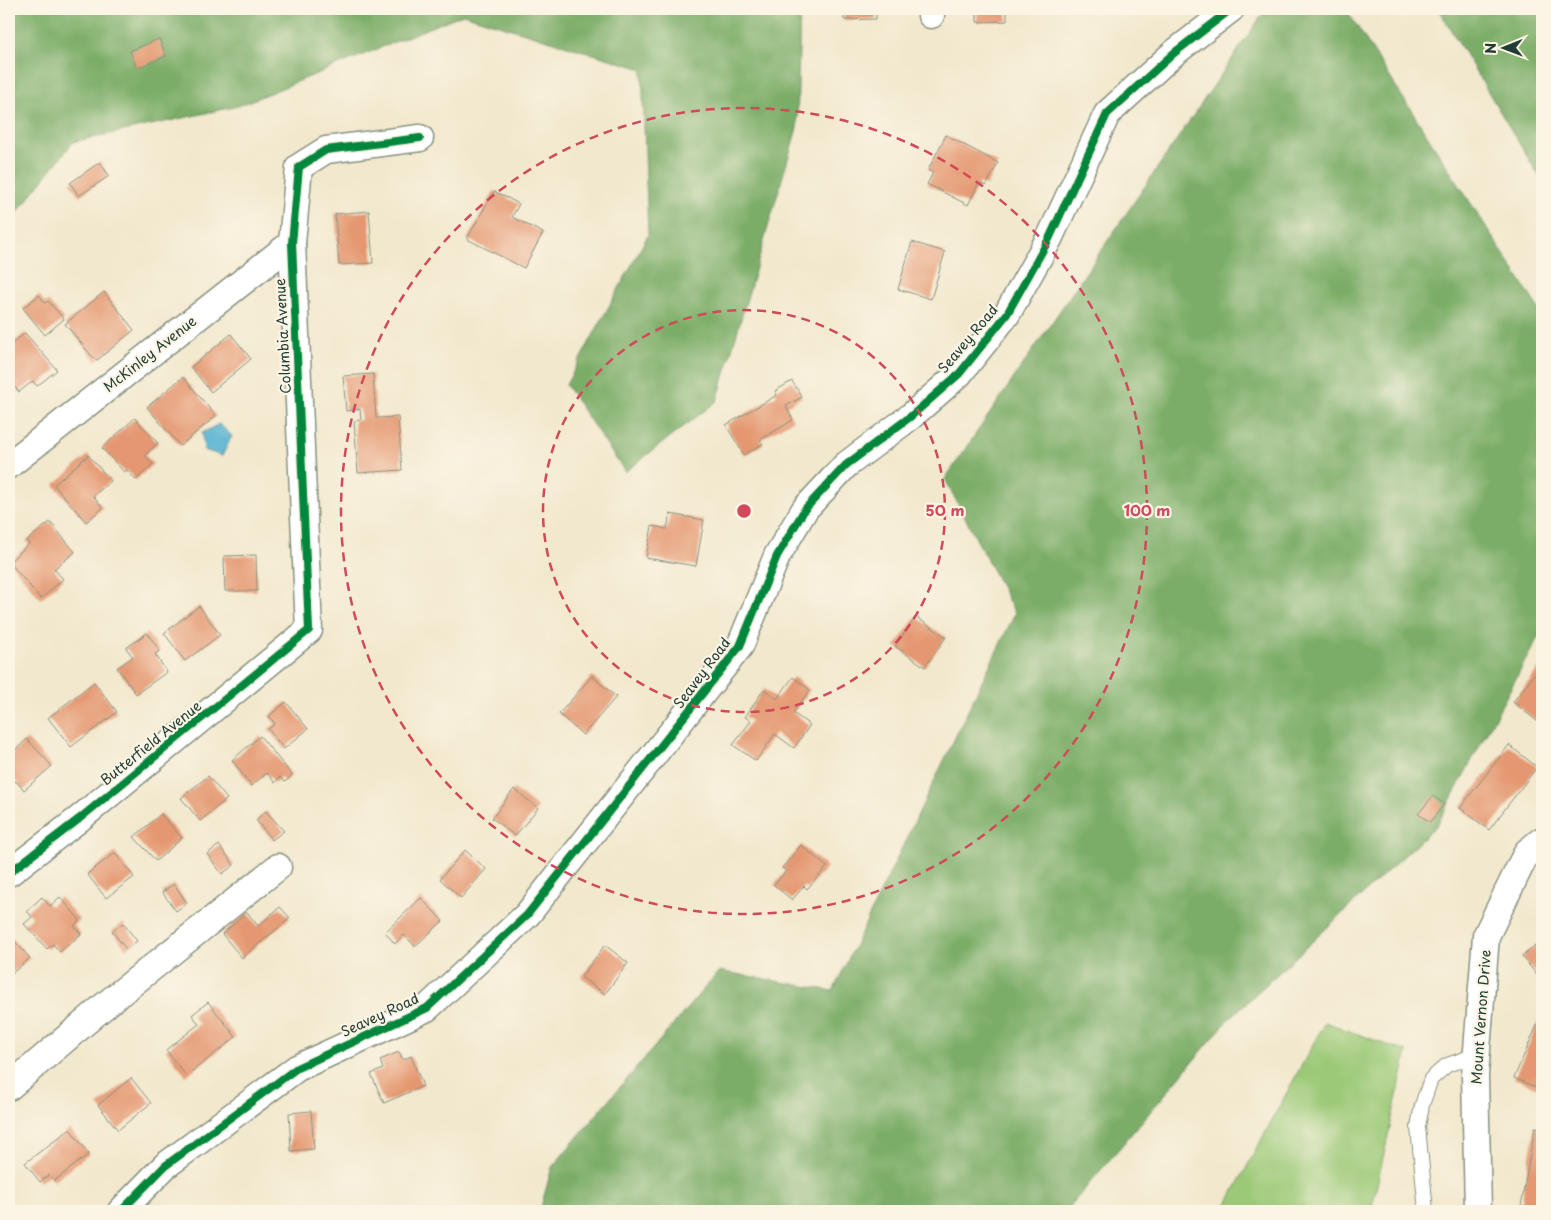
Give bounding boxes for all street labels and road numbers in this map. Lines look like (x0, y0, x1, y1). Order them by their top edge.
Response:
street label: Columbia Avenue (269, 277, 296, 394)
street label: Seavey Road (933, 300, 1003, 378)
street label: McKinley Avenue (99, 310, 201, 397)
street label: Seavey Road (668, 633, 735, 713)
street label: Butterfield Avenue (96, 695, 206, 790)
street label: Mount Vernon Drive (1465, 949, 1496, 1085)
street label: Seavey Road (337, 987, 422, 1042)

